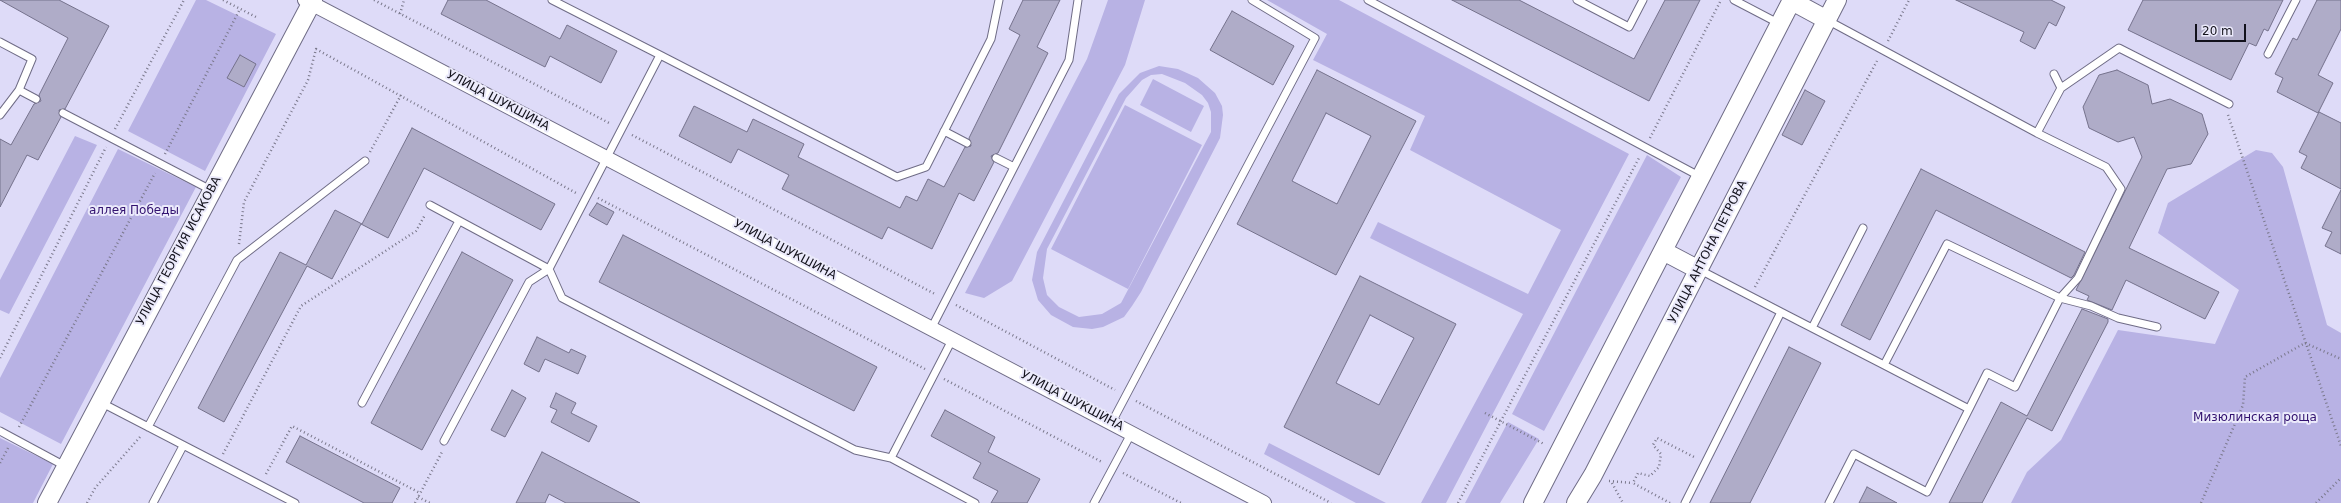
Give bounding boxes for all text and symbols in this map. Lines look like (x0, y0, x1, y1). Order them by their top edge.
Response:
scale bar (2197, 16, 2248, 42)
text: 20 m (2202, 24, 2233, 38)
street label: УЛИЦА ШУКШИНА (444, 68, 552, 134)
street label: УЛИЦА ГЕОРГИЯ ИСАКОВА (134, 174, 224, 328)
street label: УЛИЦА АНТОНА ПЕТРОВА (1666, 178, 1750, 326)
park label: аллея Победы (89, 204, 179, 218)
street label: УЛИЦА ШУКШИНА (731, 217, 839, 283)
street label: УЛИЦА ШУКШИНА (1018, 368, 1126, 434)
park label: Мизюлинская роща (2193, 411, 2317, 425)

